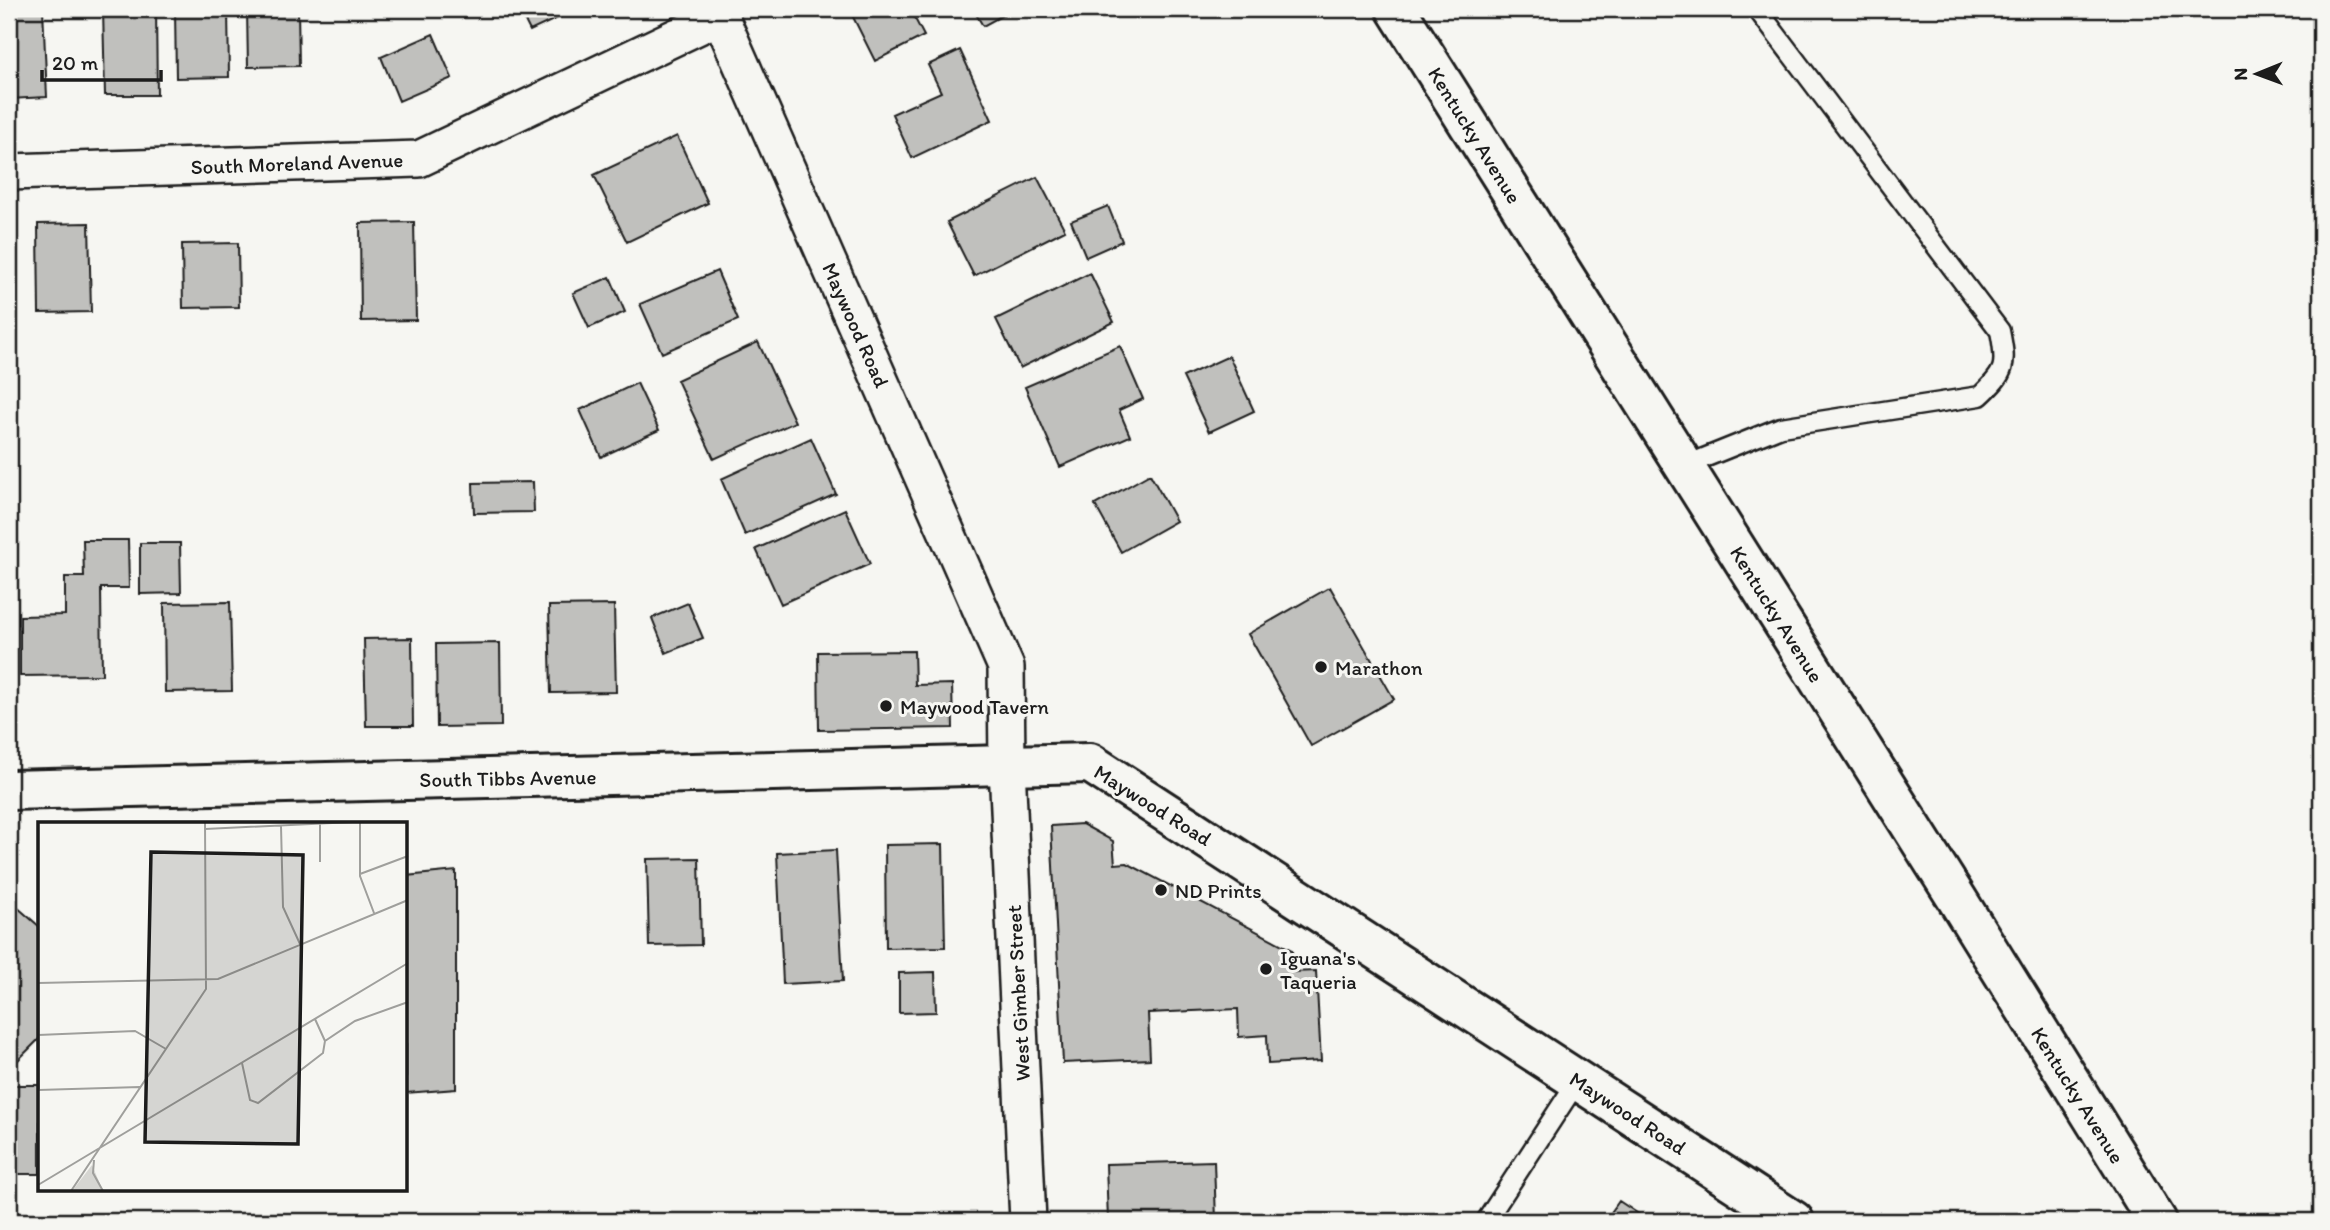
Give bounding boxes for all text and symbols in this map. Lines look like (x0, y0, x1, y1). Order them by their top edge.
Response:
scale bar (42, 38, 161, 82)
north arrow (2222, 38, 2292, 108)
text: 20 m (52, 50, 99, 75)
street label: Kentucky Avenue (1423, 62, 1527, 208)
text: N (2229, 68, 2252, 81)
street label: South Moreland Avenue (190, 147, 404, 179)
street label: Maywood Road (817, 259, 895, 392)
street label: Kentucky Avenue (1725, 541, 1829, 687)
place label: Marathon (1335, 655, 1423, 680)
marker: Marathon (1313, 659, 1329, 675)
place label: Maywood Tavern (900, 694, 1049, 719)
marker: Maywood Tavern (878, 698, 894, 714)
street label: Maywood Road (1089, 759, 1217, 851)
street label: South Tibbs Avenue (419, 764, 597, 792)
inset map (38, 822, 408, 1192)
place label: ND Prints (1175, 878, 1262, 903)
marker: ND Prints (1153, 882, 1169, 898)
street label: West Gimber Street (1001, 904, 1035, 1082)
place label: Iguana's Taqueria (1280, 945, 1357, 994)
marker: Iguana's Taqueria (1258, 961, 1274, 977)
street label: Kentucky Avenue (2026, 1022, 2130, 1168)
street label: Maywood Road (1565, 1066, 1691, 1160)

